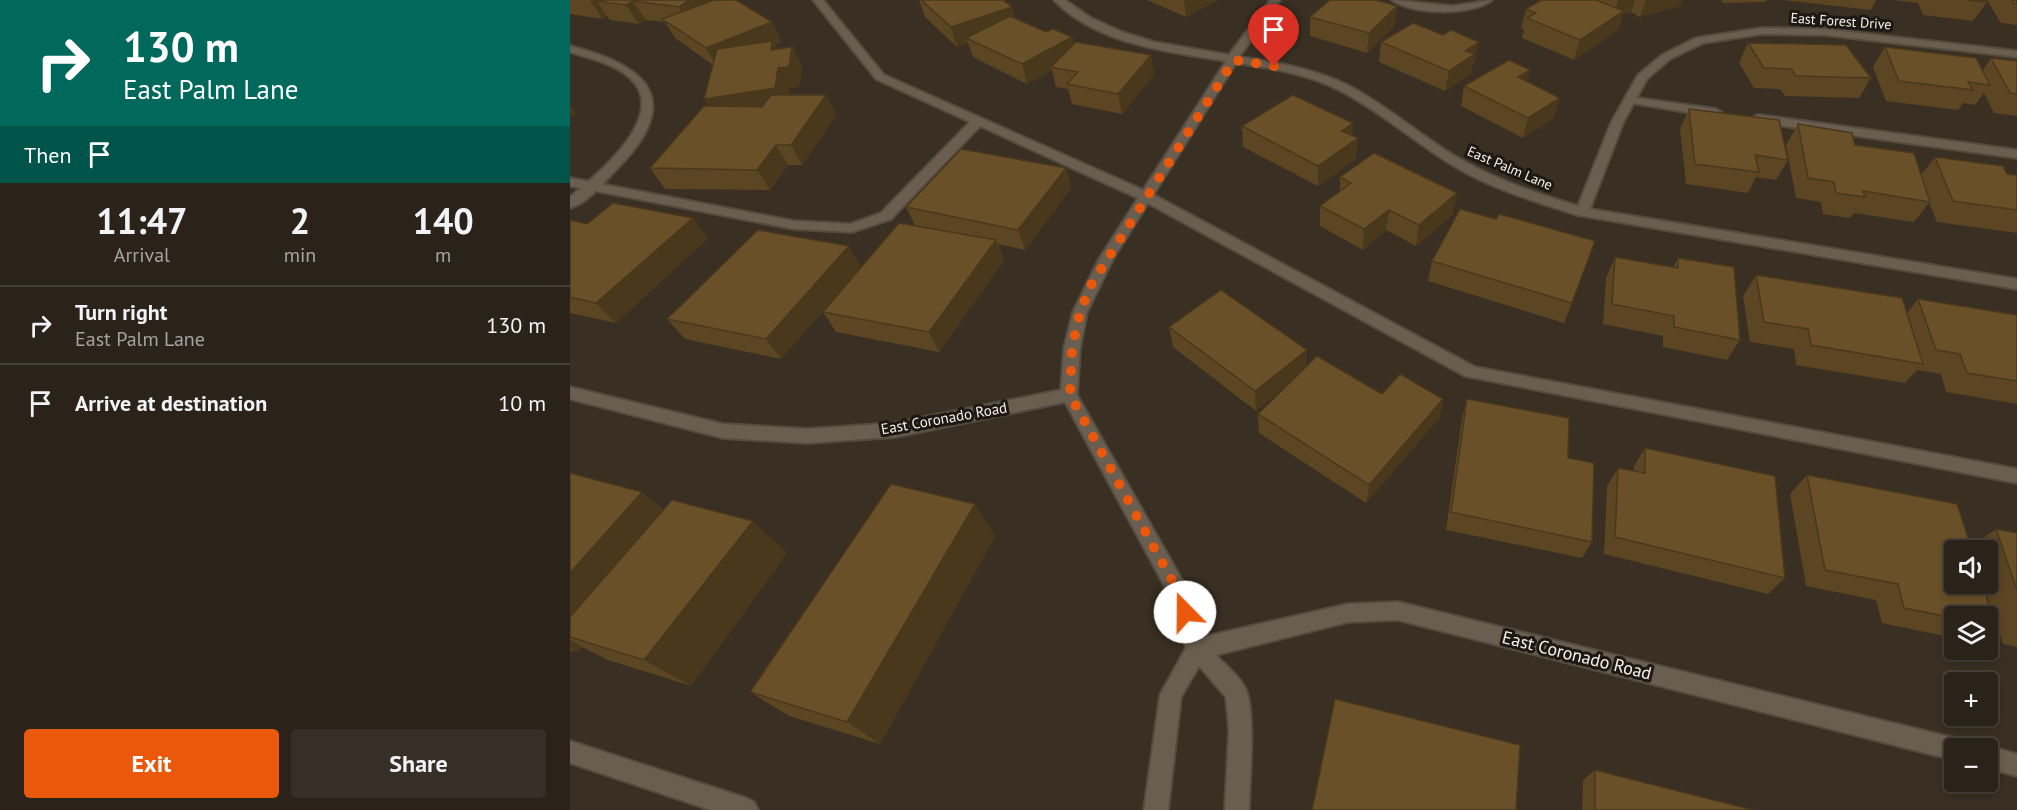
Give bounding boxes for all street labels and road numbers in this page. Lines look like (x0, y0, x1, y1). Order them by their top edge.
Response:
street label: East Forest Drive (1790, 8, 1892, 34)
street label: East Palm Lane (1465, 142, 1555, 194)
street label: East Coronado Road (880, 398, 1008, 438)
street label: East Coronado Road (1500, 625, 1654, 685)

